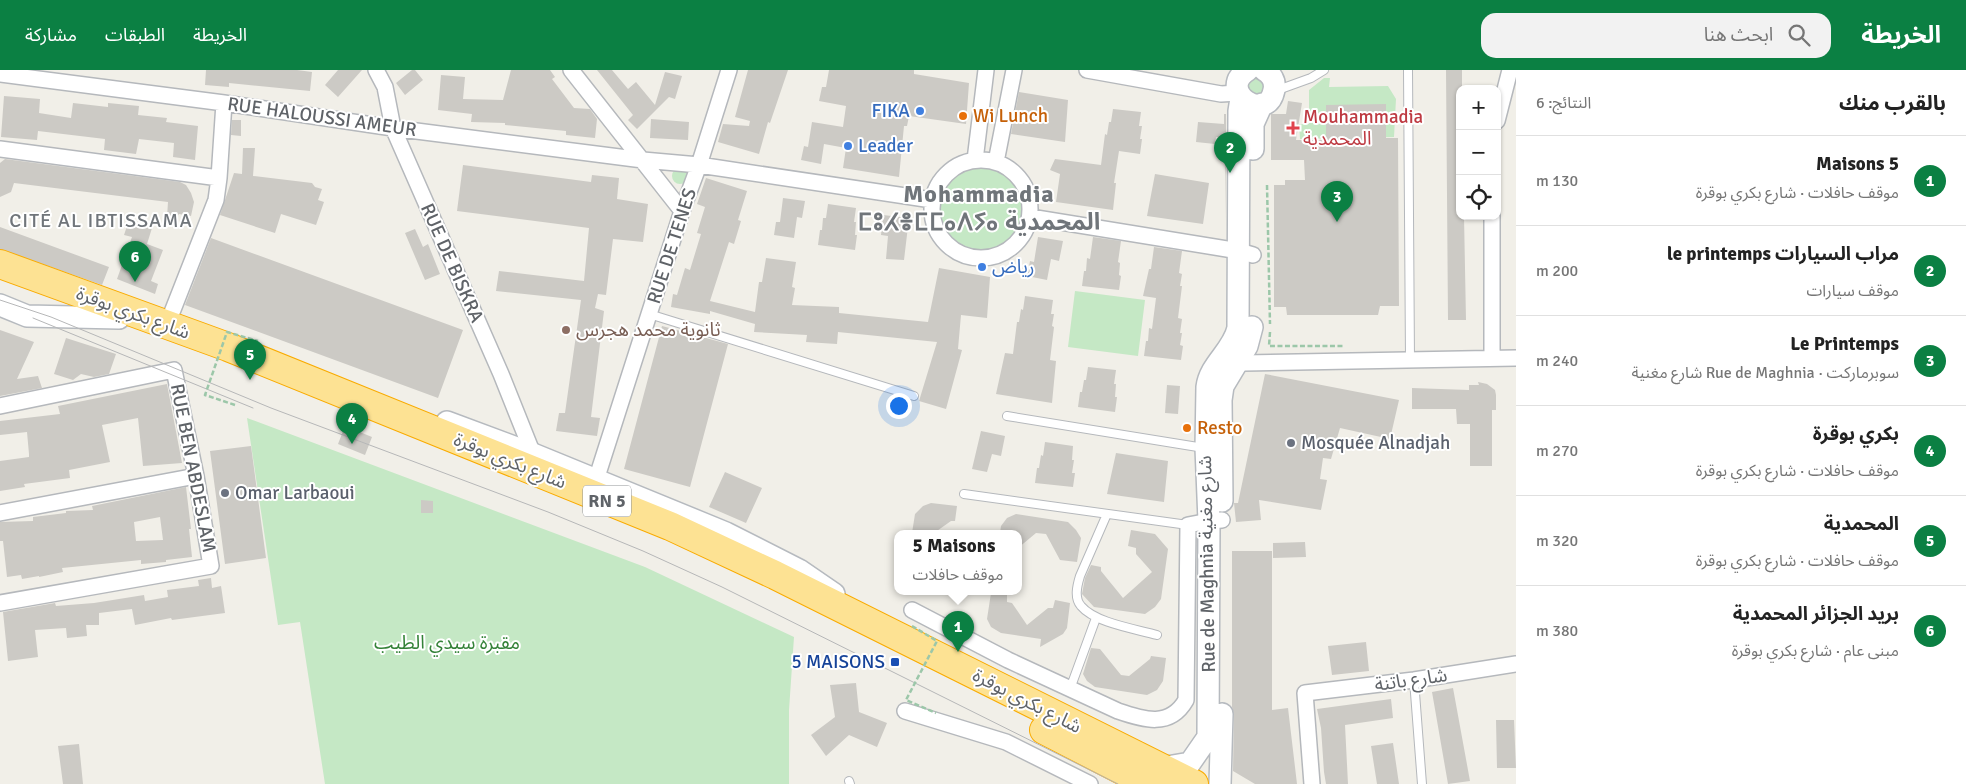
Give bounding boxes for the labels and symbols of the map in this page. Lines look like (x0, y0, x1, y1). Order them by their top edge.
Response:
street label: RUE HALOUSSI AMEUR (226, 92, 418, 142)
place label: FIKA (872, 99, 910, 123)
place label: Wi Lunch (973, 104, 1048, 128)
marker: FIKA (914, 105, 926, 117)
place label: Mouhammadia المحمدية (1303, 105, 1423, 151)
marker: Wi Lunch (957, 110, 969, 122)
marker: Mouhammadia المحمدية (1287, 122, 1299, 134)
pin: 2 (1214, 132, 1246, 173)
place label: Leader (858, 134, 913, 158)
marker: Leader (842, 140, 854, 152)
district label: Mohammadia ⵎⵓⵃⴻⵎⵎⴰⴷⵢⴰ المحمدية (858, 179, 1100, 237)
pin: 3 (1321, 181, 1353, 222)
street label: RUE DE TENES (642, 185, 702, 307)
street label: RUE DE BISKRA (415, 200, 489, 327)
district label: CITÉ AL IBTISSAMA (9, 208, 193, 233)
pin: 6 (119, 241, 151, 282)
place label: رياض (992, 255, 1034, 279)
marker: رياض (976, 261, 988, 273)
street label: شارع بكري بوقرة (72, 281, 193, 347)
place label: ثانوية محمد هجرس (576, 318, 721, 342)
marker: ثانوية محمد هجرس (560, 324, 572, 336)
pin: 5 (234, 339, 266, 380)
street label: RUE BEN ABDESLAM (165, 382, 221, 554)
your location (886, 393, 912, 419)
pin: 4 (336, 403, 368, 444)
place label: Resto (1197, 416, 1242, 440)
marker: Resto (1181, 422, 1193, 434)
street label: شارع بكري بوقرة (449, 428, 570, 497)
place label: Mosquée Alnadjah (1301, 431, 1450, 455)
marker: Mosquée Alnadjah (1285, 437, 1297, 449)
street label: Rue de Maghnia شارع مغنية (1193, 455, 1222, 673)
place label: Omar Larbaoui (235, 481, 355, 505)
road number: RN 5 (583, 486, 631, 516)
marker: Omar Larbaoui (219, 487, 231, 499)
pin: 1 (942, 611, 974, 652)
park label: مقبرة سيدي الطيب (374, 631, 520, 657)
place label: 5 MAISONS (792, 650, 885, 674)
marker: 5 MAISONS (889, 656, 901, 668)
street label: شارع بكري بوقرة (967, 663, 1086, 741)
street label: شارع باتنة (1373, 663, 1449, 698)

